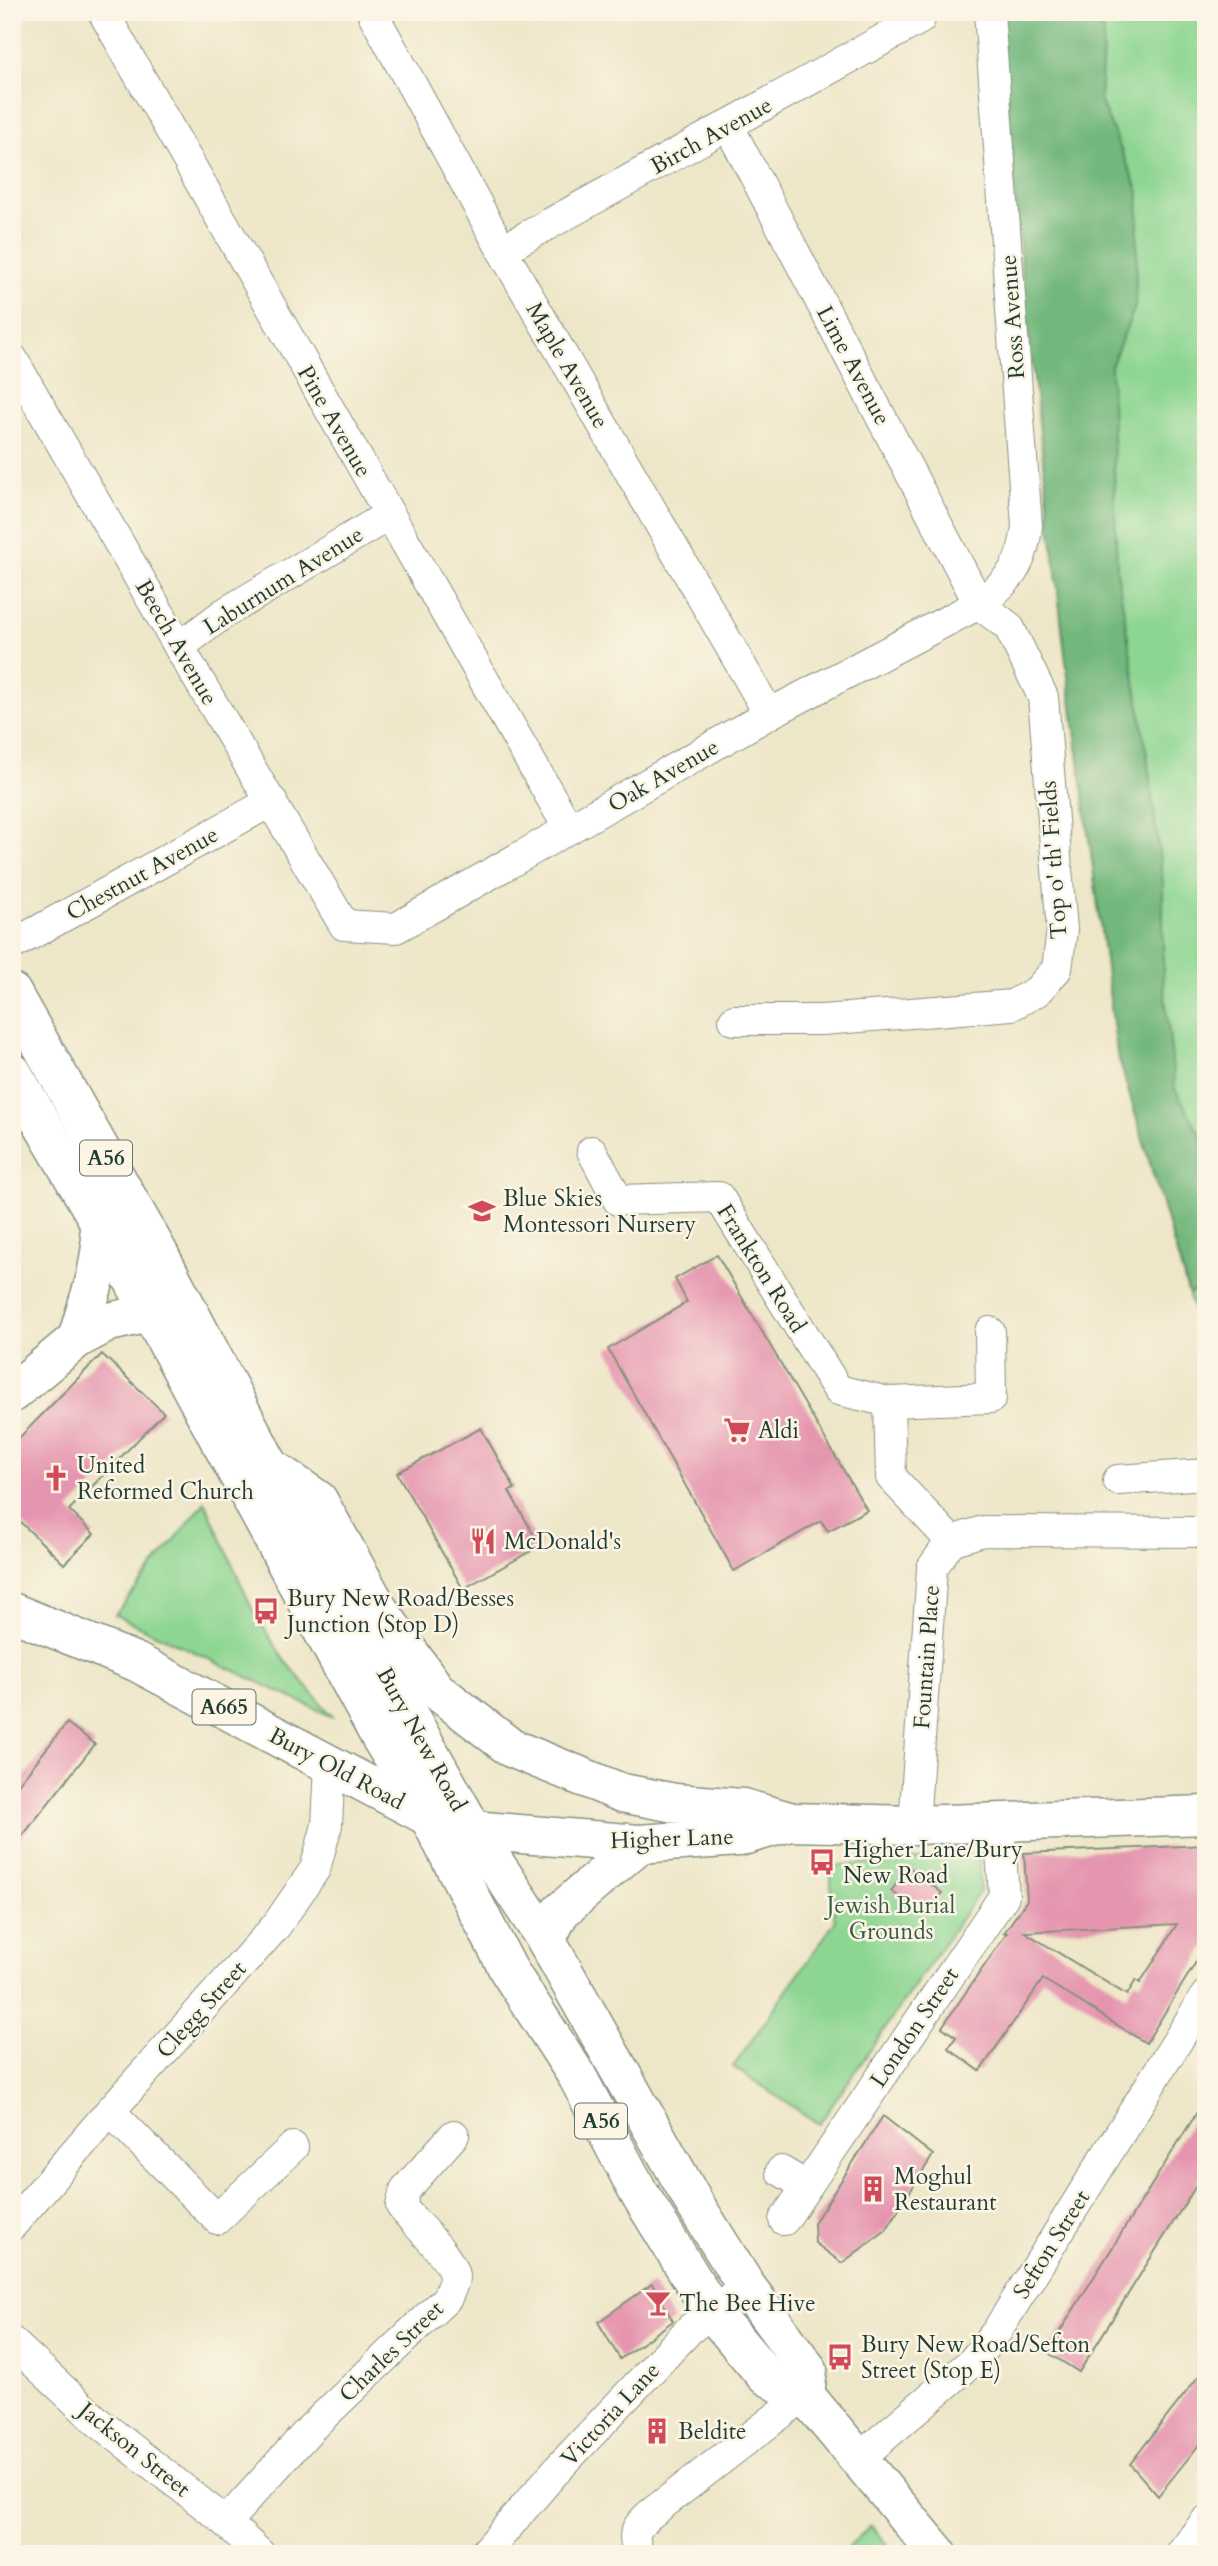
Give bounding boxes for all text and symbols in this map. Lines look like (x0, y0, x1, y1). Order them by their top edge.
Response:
street label: Birch Avenue (645, 89, 778, 182)
street label: Ross Avenue (993, 254, 1032, 380)
street label: Maple Avenue (519, 296, 616, 434)
street label: Lime Avenue (809, 300, 898, 430)
street label: Pine Avenue (290, 360, 379, 483)
street label: Laburnum Avenue (197, 519, 369, 642)
street label: Beech Avenue (128, 574, 225, 711)
street label: Oak Avenue (602, 731, 724, 820)
street label: Top o' th' Fields (1033, 780, 1074, 940)
street label: Chestnut Avenue (61, 819, 224, 928)
road number: A56 (80, 1140, 132, 1176)
place label: Blue Skies Montessori Nursery (503, 1183, 696, 1240)
school or university icon: Blue Skies Montessori Nursery (467, 1196, 497, 1226)
street label: Frankton Road (710, 1198, 814, 1339)
supermarket icon: Aldi (722, 1415, 752, 1445)
place label: Aldi (758, 1415, 799, 1446)
place label: United Reformed Church (77, 1450, 254, 1507)
church icon: United Reformed Church (41, 1463, 71, 1493)
restaurant icon: McDonald's (468, 1526, 498, 1556)
place label: McDonald's (504, 1526, 621, 1557)
place label: Bury New Road/Besses Junction (Stop D) (284, 1583, 514, 1640)
street label: Fountain Place (906, 1584, 947, 1730)
bus stop icon: Bury New Road/Besses Junction (Stop D) (251, 1596, 281, 1626)
street label: Bury New Road (369, 1662, 474, 1817)
road number: A665 (192, 1690, 256, 1724)
street label: Bury Old Road (263, 1720, 411, 1818)
street label: Higher Lane (610, 1821, 734, 1856)
place label: Higher Lane/Bury New Road (843, 1834, 1023, 1891)
bus stop icon: Higher Lane/Bury New Road (807, 1847, 837, 1877)
park label: Jewish Burial Grounds (824, 1890, 955, 1947)
street label: Clegg Street (149, 1954, 253, 2065)
street label: London Street (863, 1961, 966, 2093)
road number: A56 (575, 2104, 627, 2138)
place label: Moghul Restaurant (894, 2161, 997, 2218)
building icon: Moghul Restaurant (858, 2174, 888, 2204)
street label: Sefton Street (1006, 2184, 1097, 2305)
bar icon: The Bee Hive (643, 2288, 673, 2318)
place label: The Bee Hive (679, 2288, 816, 2319)
street label: Charles Street (332, 2294, 450, 2409)
place label: Bury New Road/Sefton Street (Stop E) (861, 2329, 1090, 2386)
bus stop icon: Bury New Road/Sefton Street (Stop E) (825, 2342, 855, 2372)
street label: Victoria Lane (554, 2356, 667, 2473)
street label: Jackson Street (70, 2393, 197, 2504)
building icon: Beldite (642, 2416, 672, 2446)
place label: Beldite (678, 2416, 746, 2447)

